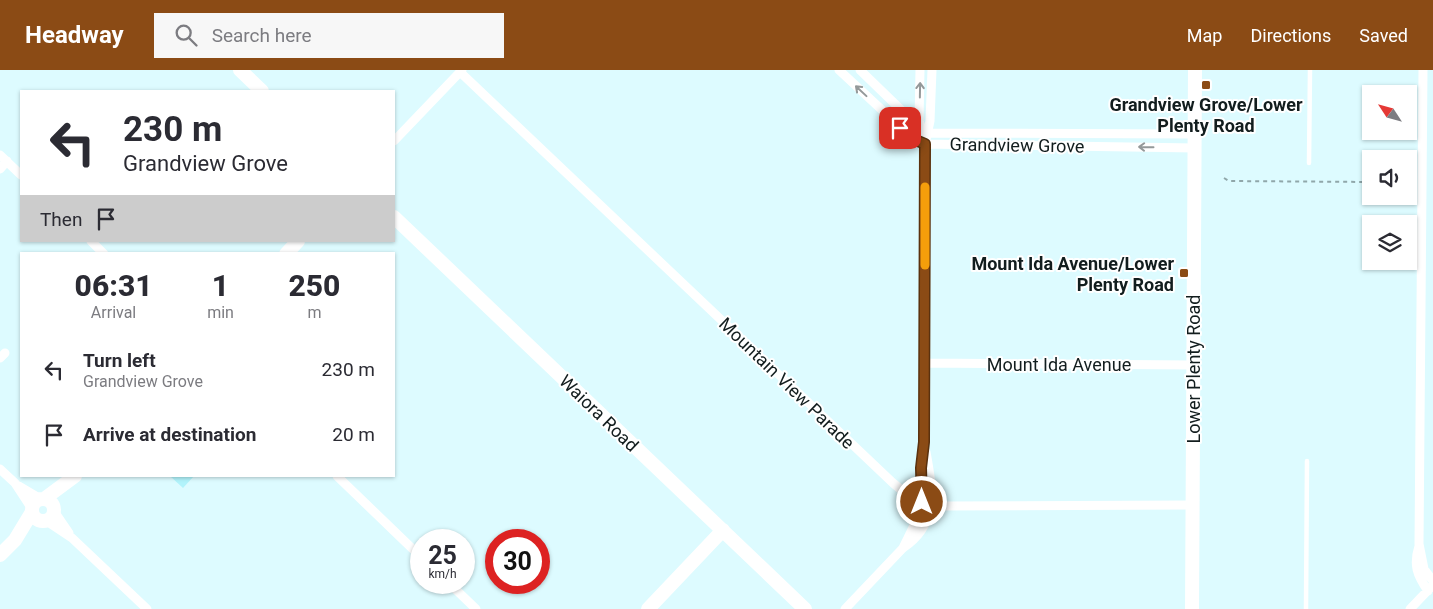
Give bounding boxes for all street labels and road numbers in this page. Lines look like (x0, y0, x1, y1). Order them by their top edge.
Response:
street label: Grandview Grove (949, 133, 1085, 157)
street label: Lower Plenty Road (1183, 295, 1204, 443)
street label: Mountain View Parade (715, 313, 859, 453)
street label: Mount Ida Avenue (987, 354, 1131, 375)
street label: Waiora Road (555, 370, 643, 456)

